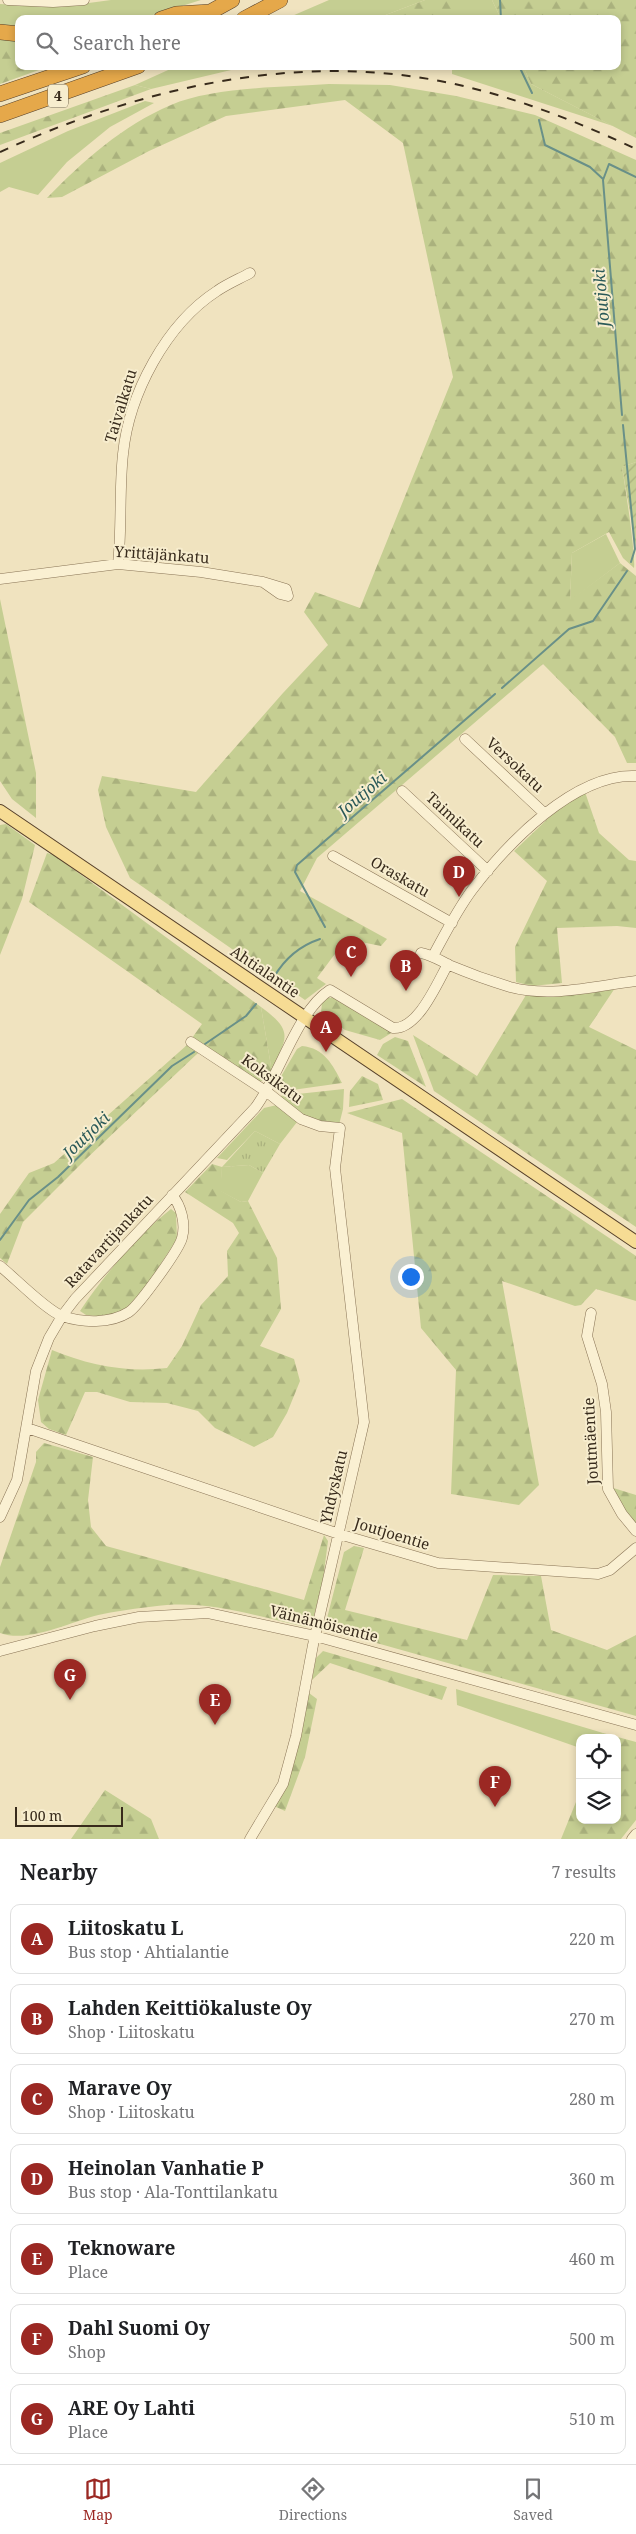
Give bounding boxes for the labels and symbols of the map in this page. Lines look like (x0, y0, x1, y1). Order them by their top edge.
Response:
road number: 4 (48, 84, 68, 108)
water label: Joutjoki (587, 268, 615, 331)
street label: Taivalkatu (99, 366, 141, 445)
street label: Yrittäjänkatu (113, 541, 211, 567)
street label: Versokatu (483, 732, 549, 796)
water label: Joutjoki (331, 767, 391, 823)
street label: Taimikatu (422, 787, 490, 852)
street label: Oraskatu (367, 851, 434, 901)
pin: D (443, 856, 475, 897)
pin: C (335, 936, 367, 977)
street label: Ahtialantie (227, 941, 304, 1002)
pin: B (390, 950, 422, 991)
pin: A (310, 1011, 342, 1052)
street label: Koksikatu (238, 1049, 308, 1107)
water label: Joutjoki (55, 1107, 115, 1165)
street label: Ratavartijankatu (60, 1189, 157, 1291)
your location (398, 1264, 424, 1290)
street label: Joutmäentie (578, 1397, 602, 1486)
street label: Yhdyskatu (315, 1447, 351, 1527)
street label: Joutjoentie (351, 1512, 432, 1554)
street label: Väinämöisentie (268, 1600, 380, 1646)
pin: G (54, 1659, 86, 1700)
pin: E (199, 1684, 231, 1725)
pin: F (479, 1766, 511, 1807)
scale bar (15, 1804, 122, 1827)

